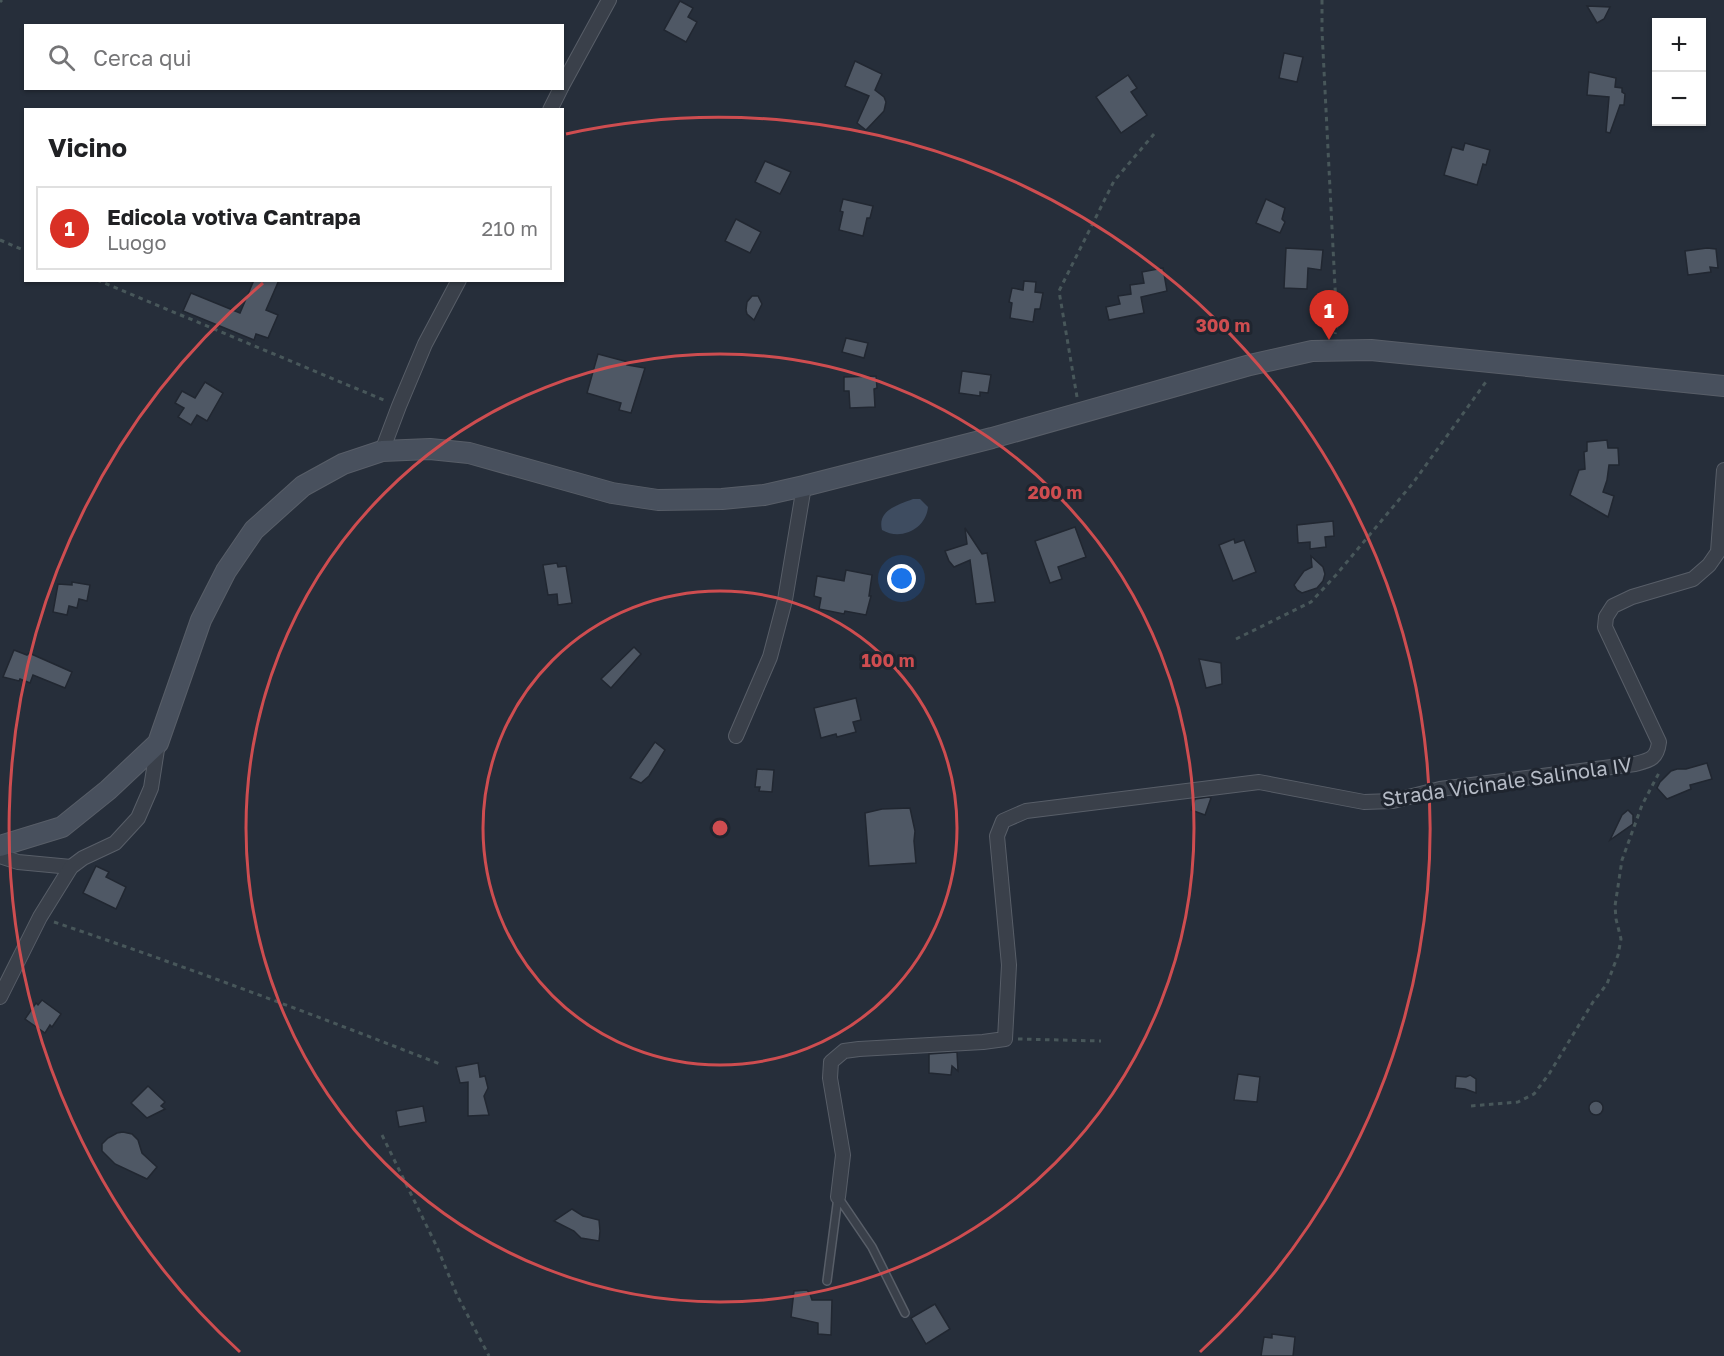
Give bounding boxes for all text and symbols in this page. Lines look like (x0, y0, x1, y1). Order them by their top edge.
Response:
map controls (1652, 18, 1706, 126)
button: + (1652, 18, 1706, 72)
search box (24, 24, 564, 90)
icon: search (45, 41, 78, 74)
text: Cerca qui (93, 44, 192, 71)
button: − (1652, 72, 1706, 126)
text: Vicino (48, 132, 127, 163)
text: Edicola votiva Cantrapa (107, 203, 361, 230)
text: 1 (64, 216, 75, 240)
text: 210 m (482, 216, 538, 240)
text: Luogo (107, 230, 166, 254)
pin: 1 (1310, 290, 1348, 340)
text: 300 m (1196, 314, 1250, 336)
text: 200 m (1028, 481, 1082, 503)
your location (887, 564, 916, 593)
text: 100 m (862, 649, 914, 671)
street label: Strada Vicinale Salinola IV (1380, 752, 1633, 810)
centre of rings (710, 818, 730, 838)

